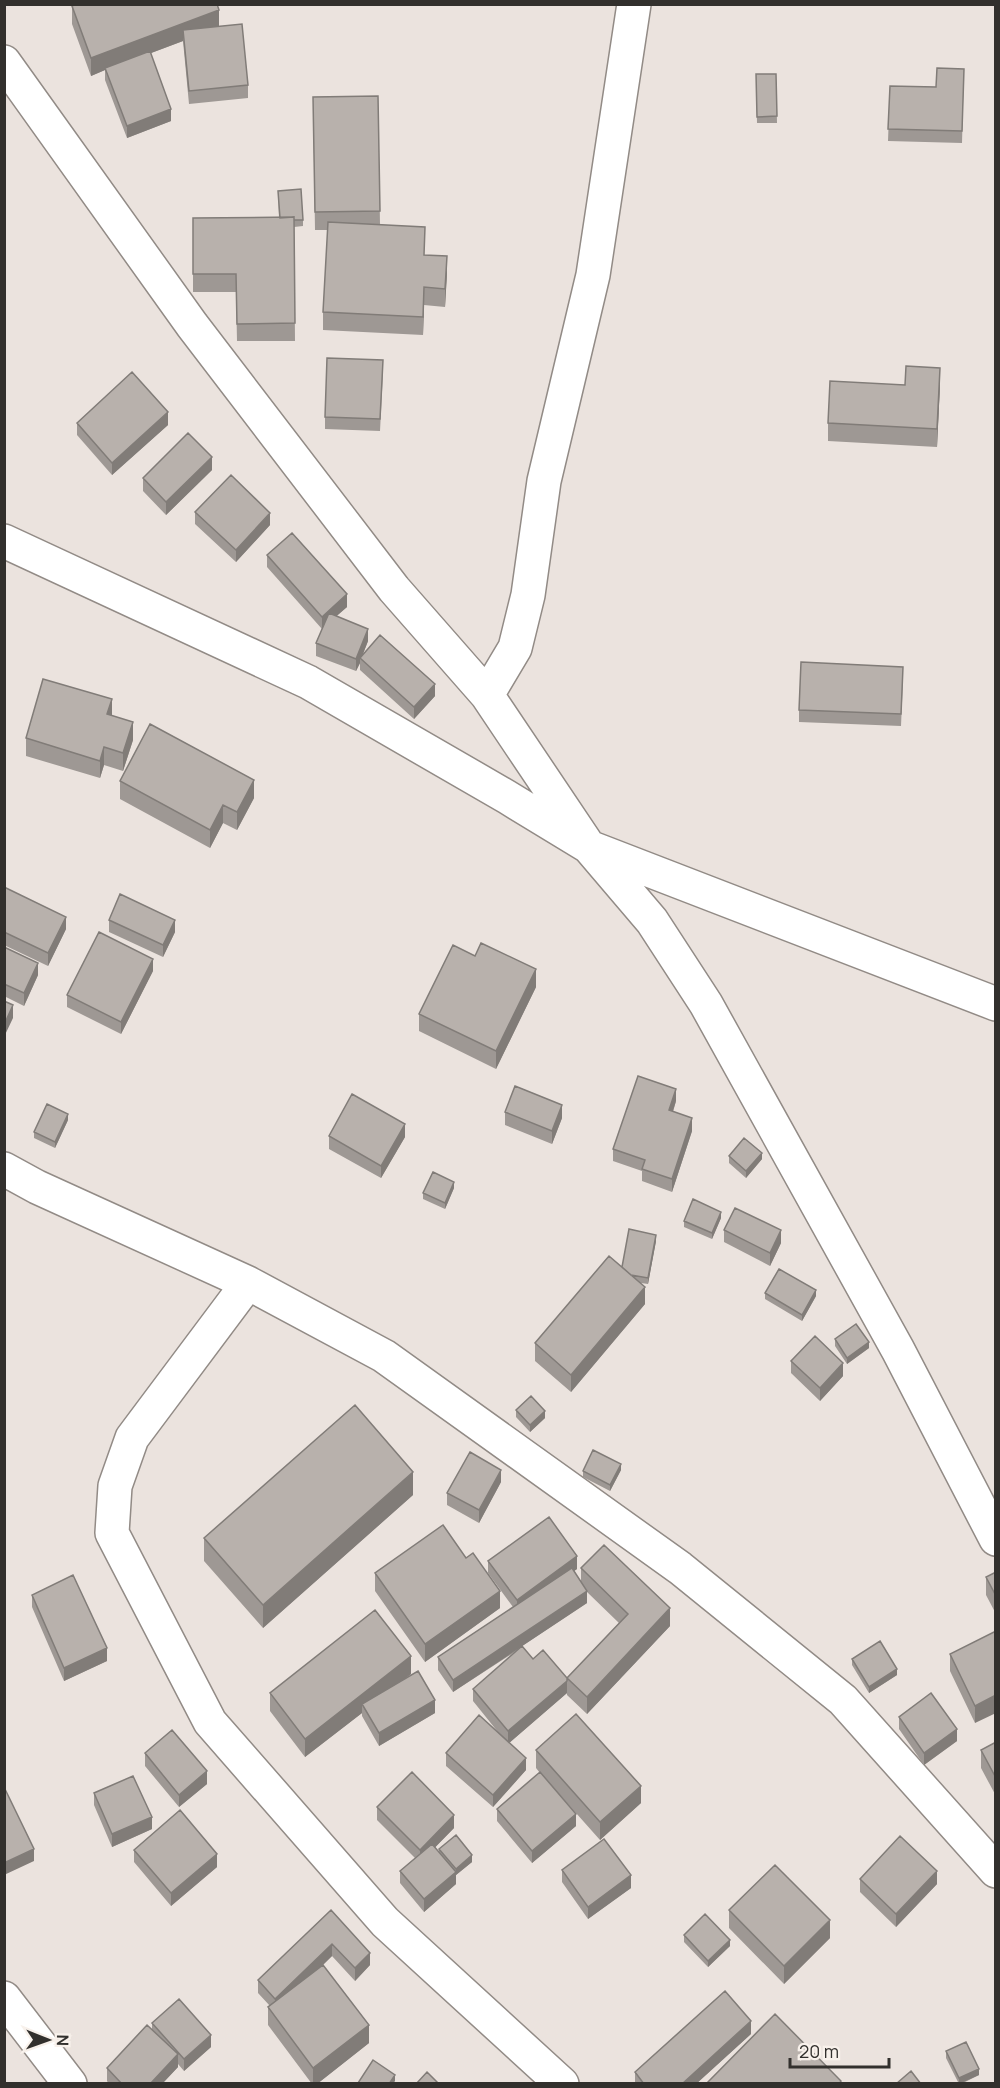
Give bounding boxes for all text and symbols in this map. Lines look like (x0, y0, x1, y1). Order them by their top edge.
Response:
north arrow (18, 2010, 78, 2070)
scale bar (790, 2031, 889, 2069)
text: N (52, 2034, 74, 2046)
text: 20 m (799, 2039, 839, 2063)

